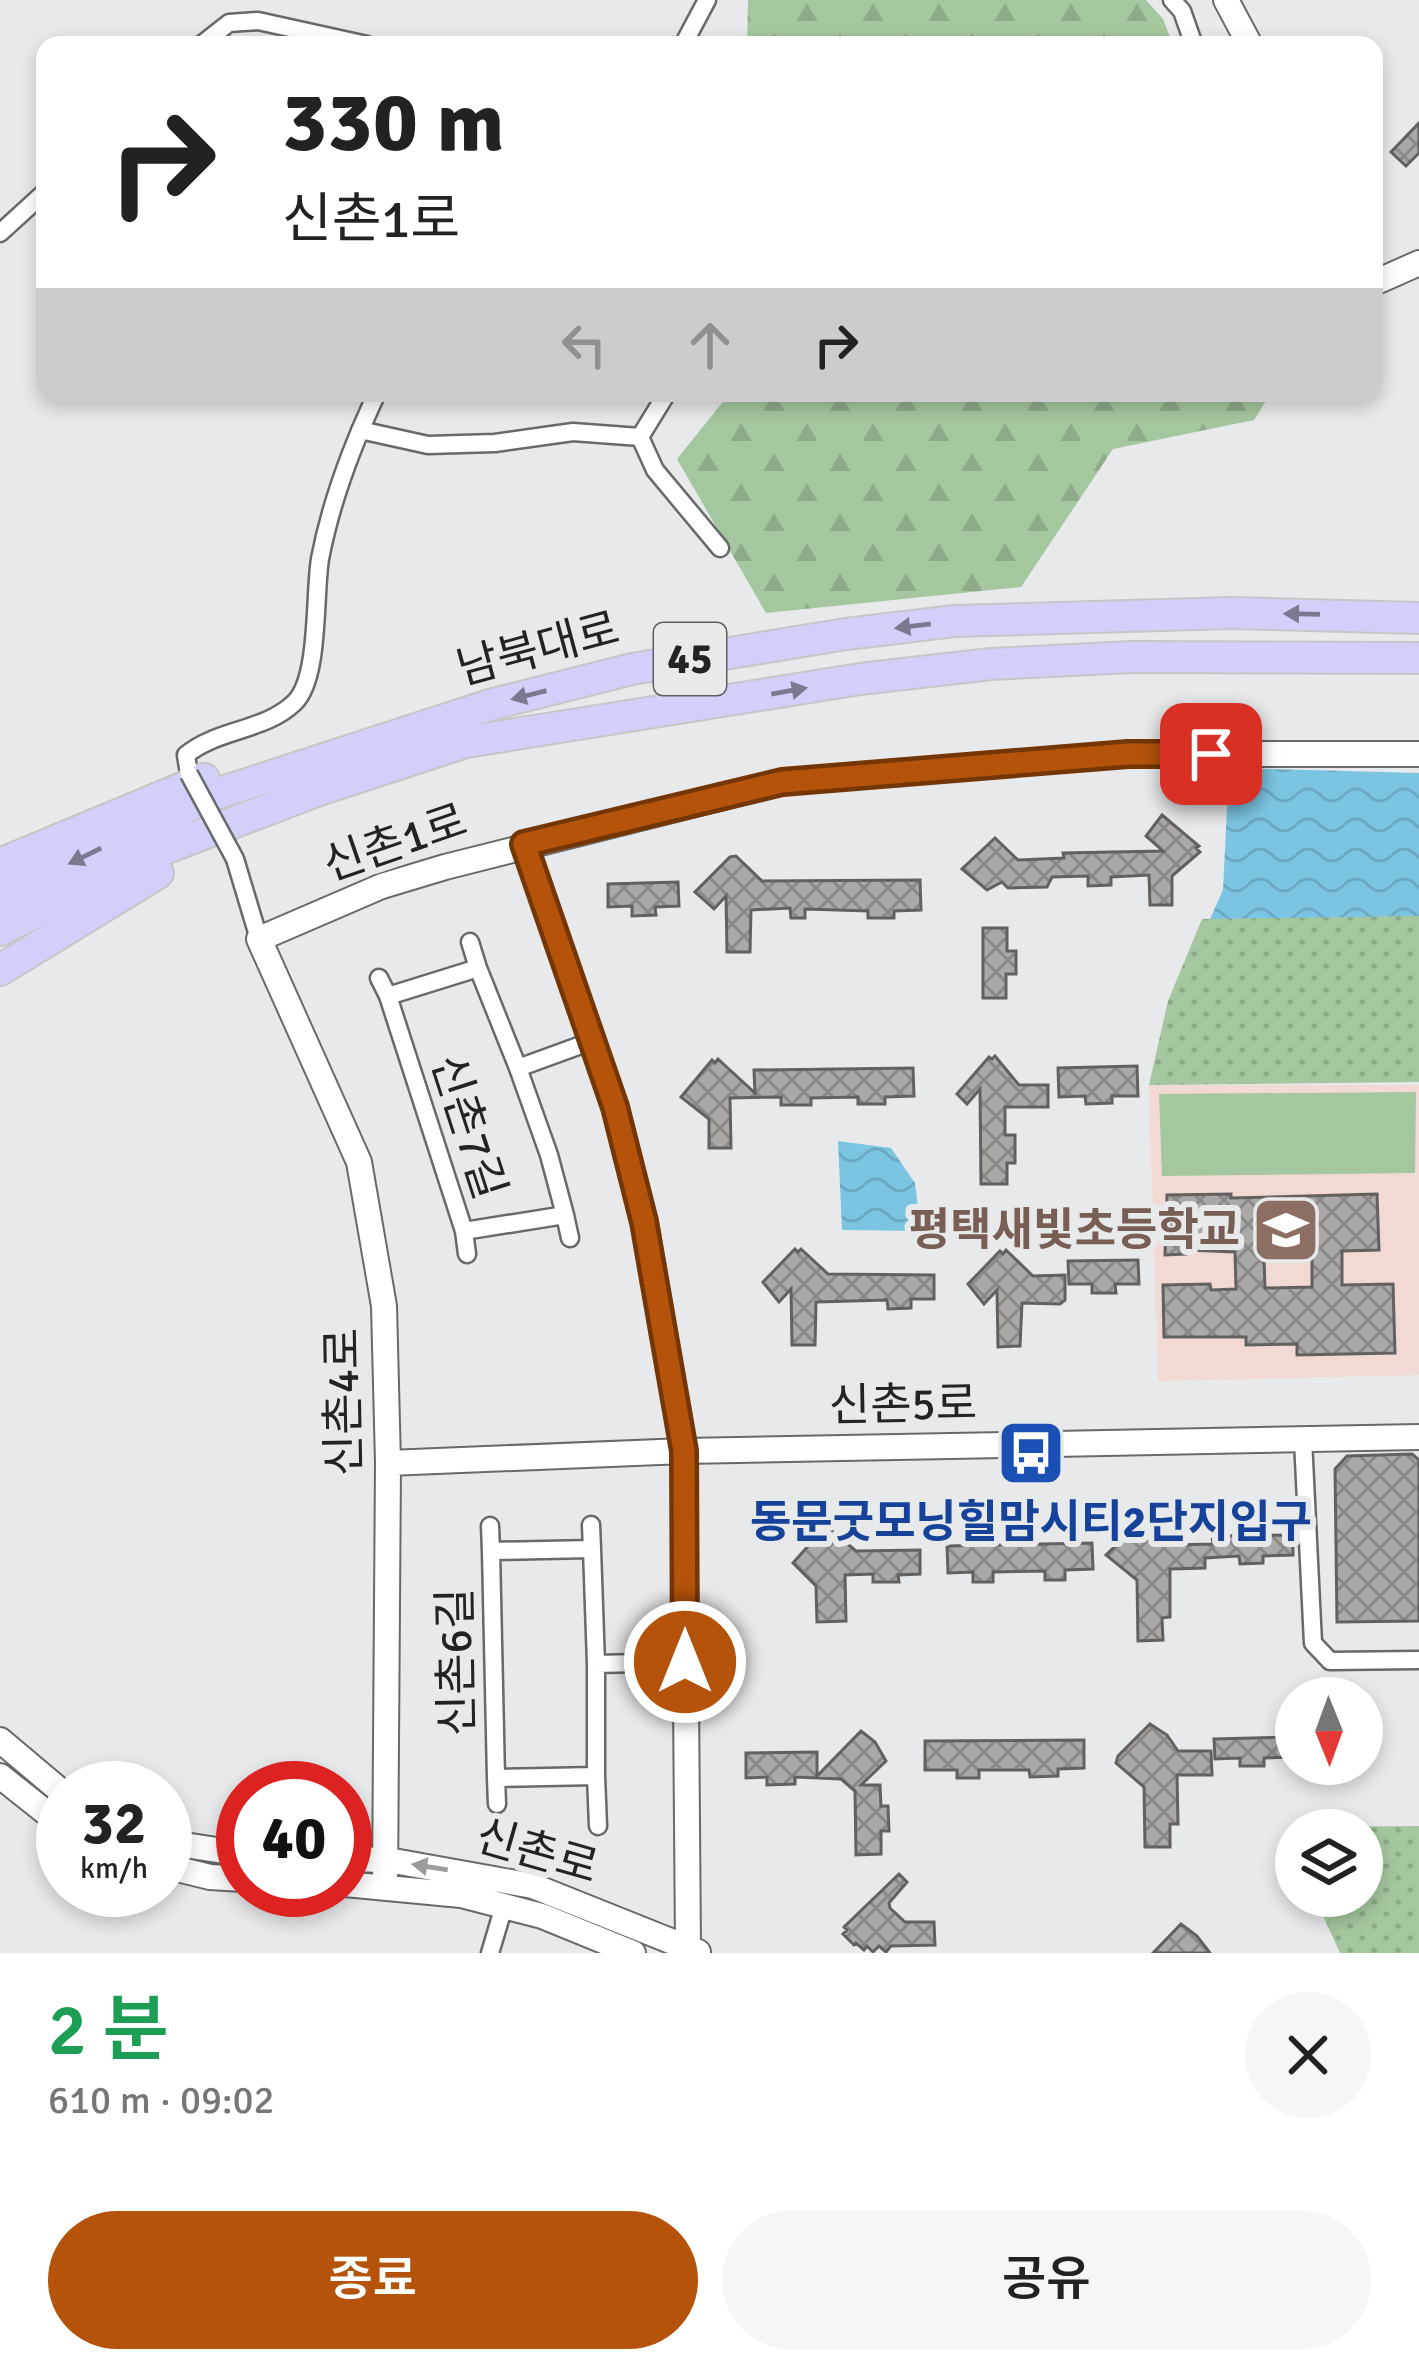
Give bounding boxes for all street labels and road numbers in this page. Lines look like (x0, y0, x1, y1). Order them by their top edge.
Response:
street label: 남북대로 (451, 601, 625, 697)
road number: 45 (654, 623, 726, 695)
street label: 신촌1로 (316, 793, 474, 893)
street label: 신촌7길 (419, 1048, 517, 1206)
street label: 신촌4로 (315, 1327, 373, 1477)
street label: 신촌5로 (828, 1376, 978, 1434)
street label: 신촌6길 (428, 1587, 486, 1737)
street label: 신촌로 (470, 1808, 604, 1896)

